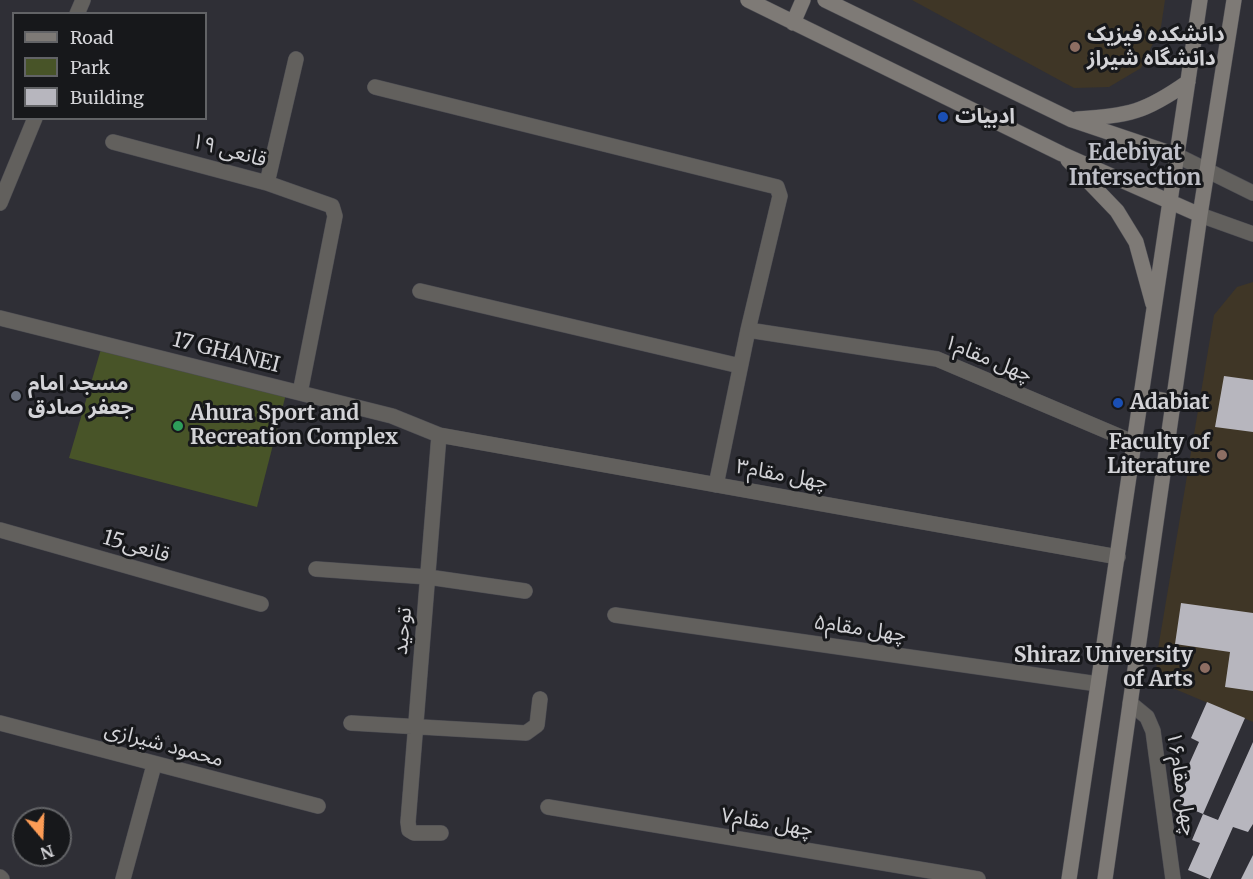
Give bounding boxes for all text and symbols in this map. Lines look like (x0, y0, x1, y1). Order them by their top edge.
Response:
legend (12, 12, 207, 120)
place label: دانشکده فیزیک دانشگاه شیراز (1087, 22, 1225, 72)
text: Road (70, 26, 114, 49)
marker: دانشکده فیزیک دانشگاه شیراز (1068, 40, 1082, 54)
text: Park (70, 56, 110, 79)
text: Building (70, 86, 144, 109)
place label: ادبیات (955, 104, 1015, 130)
marker: ادبیات (936, 110, 950, 124)
street label: قانعی ۱۹ (189, 129, 269, 173)
district label: Edebiyat Intersection (1069, 141, 1201, 192)
street label: 17 GHANEI (170, 328, 282, 378)
street label: چهل مقام۱ (940, 330, 1036, 388)
place label: مسجد امام جعفر صادق (28, 371, 134, 421)
marker: مسجد امام جعفر صادق (9, 389, 23, 403)
place label: Adabiat (1130, 390, 1209, 416)
marker: Adabiat (1111, 396, 1125, 410)
place label: Ahura Sport and Recreation Complex (190, 401, 398, 451)
marker: Ahura Sport and Recreation Complex (171, 419, 185, 433)
place label: Faculty of Literature (1107, 430, 1210, 480)
marker: Faculty of Literature (1215, 448, 1229, 462)
street label: چهل مقام۳ (734, 455, 830, 495)
street label: 15قانعی (100, 525, 172, 569)
street label: توحید (388, 606, 418, 656)
street label: چهل مقام۵ (812, 610, 908, 648)
place label: Shiraz University of Arts (1014, 643, 1193, 693)
marker: Shiraz University of Arts (1198, 661, 1212, 675)
street label: محمود شیرازی (102, 717, 226, 773)
street label: چهل مقام۱۶ (1160, 730, 1202, 838)
street label: چهل مقام۷ (719, 803, 815, 843)
north arrow (12, 807, 72, 867)
text: N (38, 841, 56, 864)

